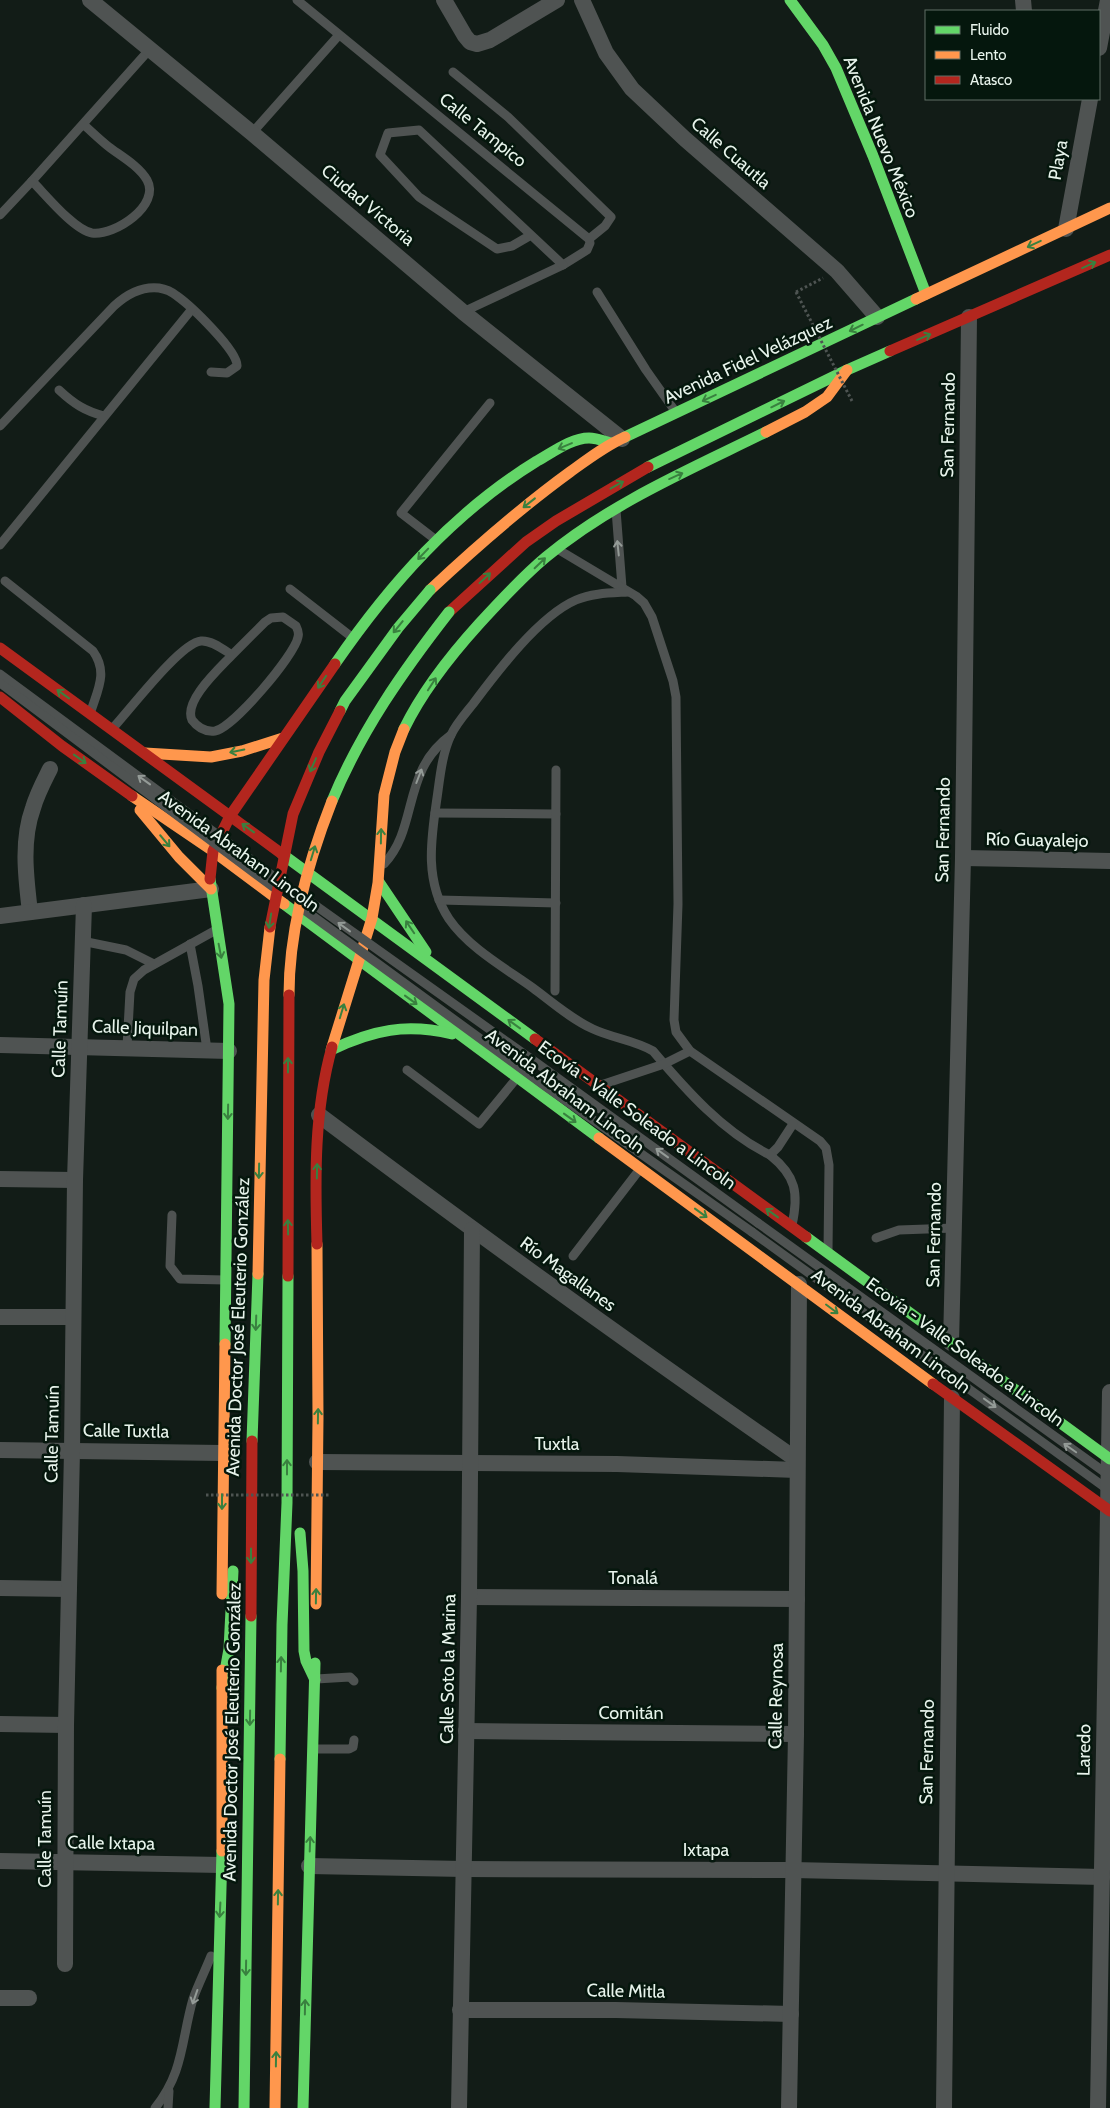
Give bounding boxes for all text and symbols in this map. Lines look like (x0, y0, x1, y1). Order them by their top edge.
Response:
legend (925, 10, 1100, 100)
text: Fluido (970, 21, 1009, 39)
text: Lento (970, 46, 1007, 64)
street label: Avenida Nuevo México (838, 53, 924, 221)
text: Atasco (970, 71, 1012, 89)
street label: Calle Tampico (435, 88, 531, 172)
street label: Calle Cuautla (687, 112, 776, 194)
street label: Playa (1044, 138, 1072, 182)
street label: Ciudad Victoria (317, 159, 420, 251)
one-way arrow (1027, 239, 1042, 249)
one-way arrow (1081, 259, 1096, 269)
street label: Avenida Fidel Velázquez (660, 311, 836, 409)
one-way arrow (849, 324, 864, 333)
one-way arrow (916, 331, 931, 341)
street label: San Fernando (936, 372, 960, 478)
one-way arrow (702, 394, 717, 404)
one-way arrow (770, 398, 785, 408)
one-way arrow (558, 441, 573, 451)
one-way arrow (668, 471, 683, 481)
one-way arrow (609, 480, 624, 489)
one-way arrow (523, 497, 536, 508)
one-way arrow (613, 540, 623, 556)
one-way arrow (417, 548, 429, 561)
one-way arrow (533, 557, 546, 569)
one-way arrow (478, 572, 491, 584)
one-way arrow (393, 621, 404, 634)
one-way arrow (317, 675, 327, 689)
one-way arrow (427, 678, 437, 692)
one-way arrow (56, 689, 70, 699)
one-way arrow (229, 747, 245, 757)
one-way arrow (73, 754, 87, 764)
one-way arrow (307, 757, 317, 772)
one-way arrow (415, 769, 424, 784)
one-way arrow (137, 775, 151, 785)
street label: San Fernando (931, 777, 955, 883)
street label: Avenida Abraham Lincoln (154, 785, 324, 917)
one-way arrow (241, 823, 255, 833)
one-way arrow (376, 828, 386, 844)
street label: Río Guayalejo (985, 828, 1089, 852)
one-way arrow (160, 834, 171, 847)
one-way arrow (308, 845, 318, 861)
one-way arrow (265, 913, 275, 929)
one-way arrow (404, 920, 415, 934)
one-way arrow (338, 921, 351, 932)
one-way arrow (216, 942, 225, 958)
street label: Calle Tamuín (47, 980, 73, 1078)
one-way arrow (404, 995, 418, 1005)
one-way arrow (338, 1003, 348, 1019)
street label: Calle Jiquilpan (92, 1015, 198, 1041)
one-way arrow (507, 1019, 521, 1029)
street label: Avenida Abraham Lincoln (481, 1024, 649, 1158)
street label: Ecovía - Valle Soleado a Lincoln (534, 1036, 740, 1194)
one-way arrow (283, 1057, 293, 1074)
one-way arrow (223, 1104, 233, 1120)
one-way arrow (563, 1112, 576, 1123)
one-way arrow (655, 1148, 669, 1158)
one-way arrow (255, 1162, 264, 1178)
one-way arrow (312, 1163, 322, 1179)
street label: Avenida Doctor José Eleuterio González (222, 1177, 254, 1477)
street label: San Fernando (922, 1182, 946, 1288)
one-way arrow (766, 1207, 779, 1218)
one-way arrow (694, 1208, 708, 1218)
one-way arrow (283, 1220, 293, 1236)
street label: Río Magallanes (516, 1232, 620, 1316)
street label: Avenida Abraham Lincoln (807, 1264, 975, 1398)
street label: Ecovía - Valle Soleado a Lincoln (862, 1273, 1068, 1431)
one-way arrow (825, 1304, 839, 1314)
one-way arrow (252, 1315, 261, 1331)
street label: Calle Tamuín (40, 1385, 64, 1483)
one-way arrow (983, 1398, 996, 1409)
one-way arrow (313, 1408, 323, 1424)
street label: Calle Tuxtla (83, 1419, 170, 1443)
street label: Tuxtla (535, 1433, 580, 1455)
one-way arrow (1063, 1443, 1077, 1453)
one-way arrow (282, 1459, 292, 1476)
one-way arrow (217, 1494, 227, 1510)
one-way arrow (246, 1547, 256, 1563)
street label: Tonalá (608, 1567, 658, 1589)
street label: Avenida Doctor José Eleuterio González (218, 1582, 246, 1882)
one-way arrow (311, 1588, 321, 1604)
street label: Calle Soto la Marina (436, 1594, 460, 1744)
street label: Calle Reynosa (764, 1642, 788, 1749)
one-way arrow (276, 1657, 286, 1673)
street label: San Fernando (915, 1699, 939, 1805)
street label: Comitán (598, 1702, 664, 1724)
one-way arrow (245, 1710, 255, 1726)
street label: Laredo (1073, 1724, 1095, 1776)
street label: Calle Tamuín (34, 1790, 56, 1888)
street label: Calle Ixtapa (67, 1831, 155, 1855)
one-way arrow (305, 1837, 315, 1853)
street label: Ixtapa (683, 1839, 730, 1861)
one-way arrow (273, 1889, 283, 1906)
one-way arrow (215, 1902, 224, 1918)
one-way arrow (241, 1960, 251, 1976)
street label: Calle Mitla (587, 1979, 666, 2003)
one-way arrow (190, 1988, 199, 2004)
one-way arrow (300, 1999, 309, 2015)
one-way arrow (271, 2052, 281, 2068)

